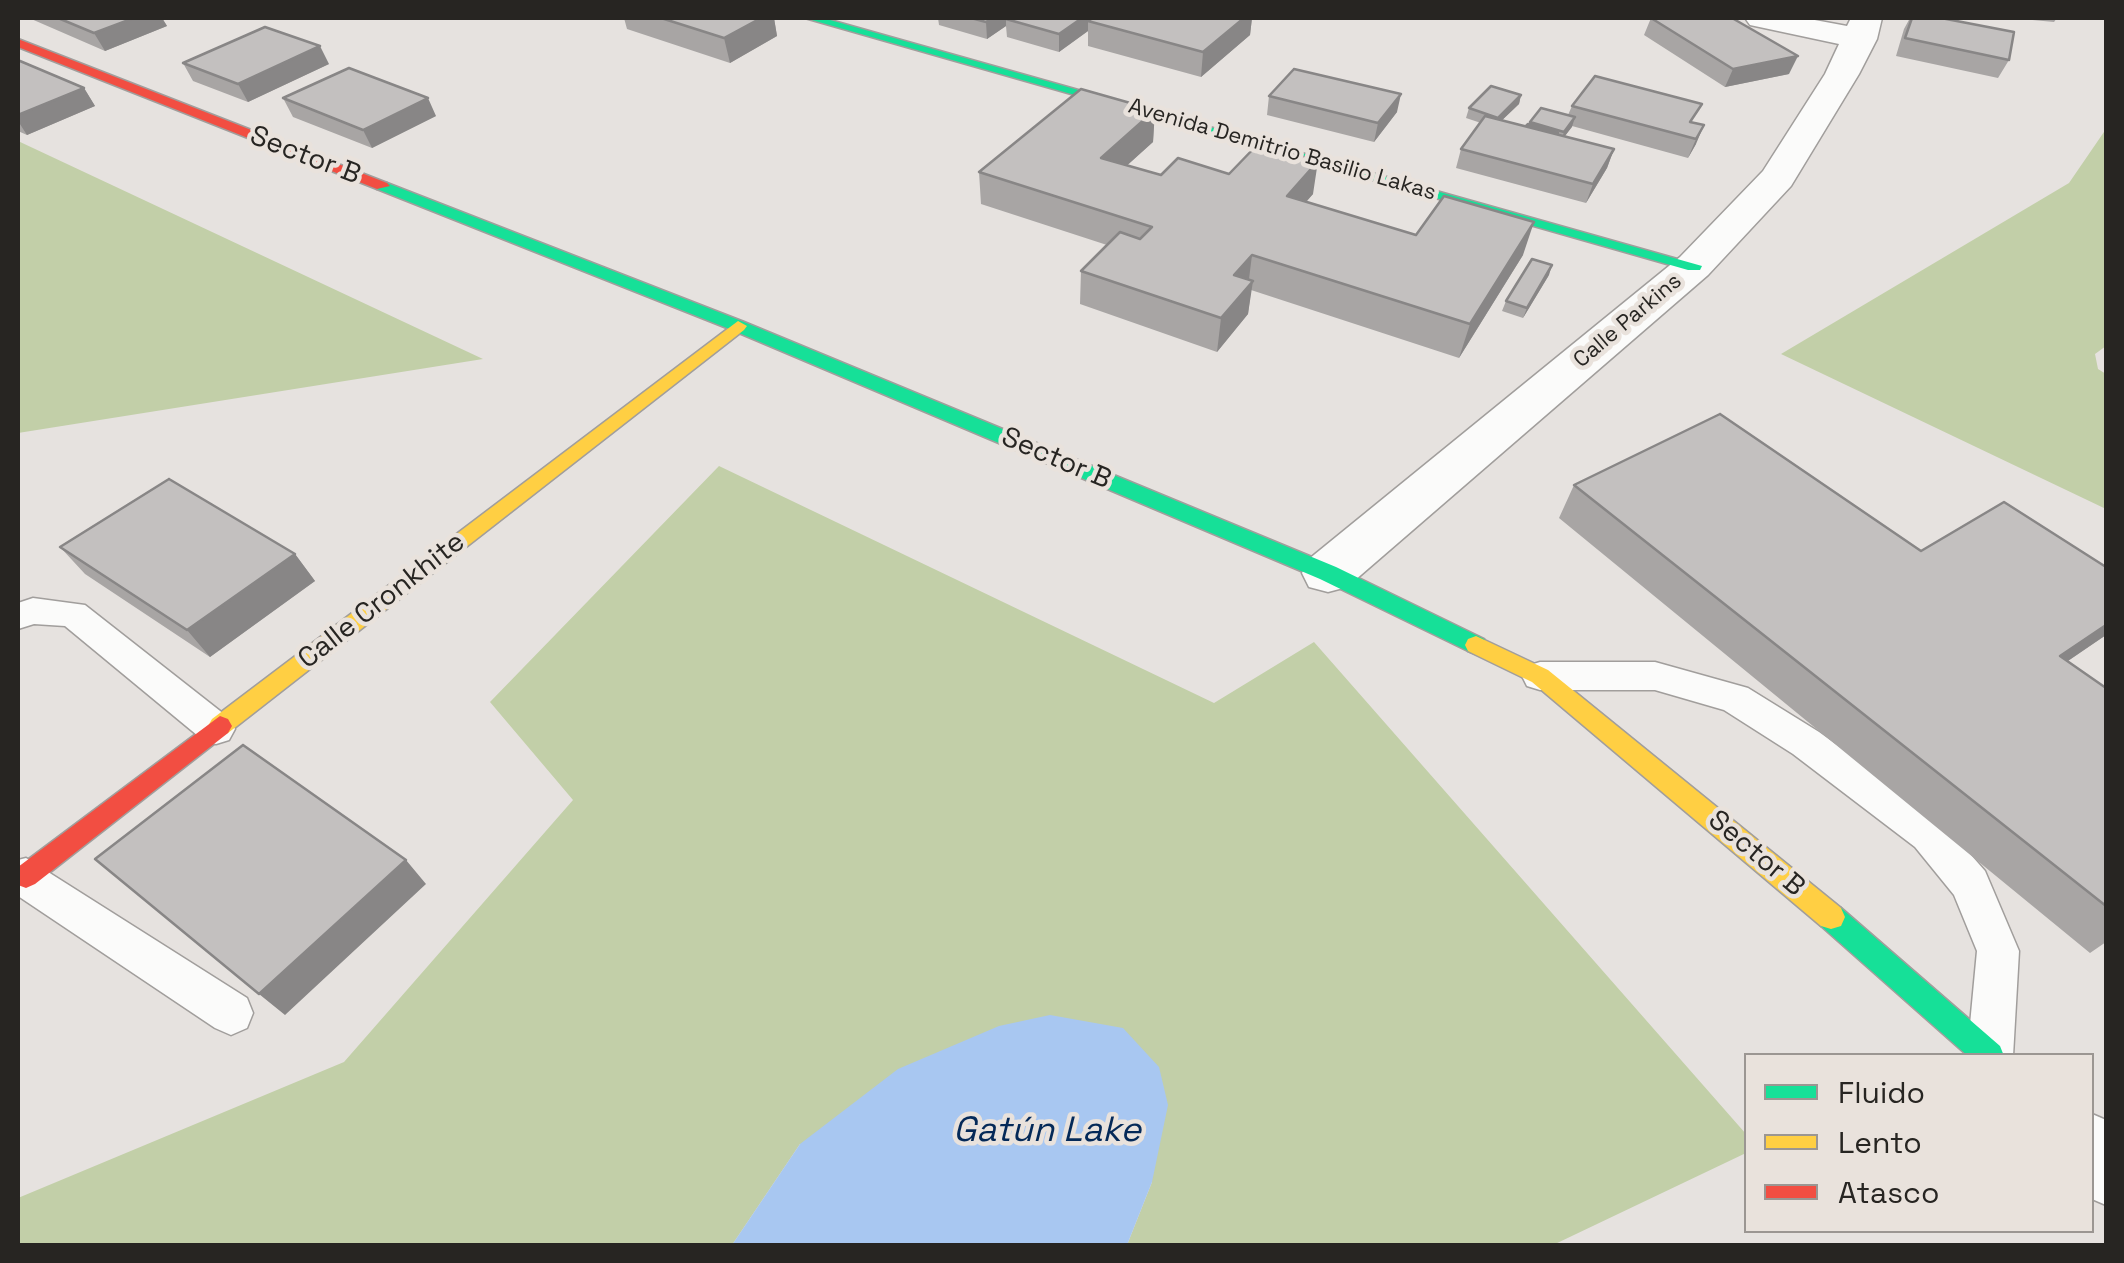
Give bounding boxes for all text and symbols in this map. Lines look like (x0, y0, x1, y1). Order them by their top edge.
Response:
street label: Avenida Demitrio Basilio Lakas (1125, 93, 1439, 207)
street label: Sector B (245, 120, 365, 192)
street label: Calle Parkins (1569, 268, 1687, 374)
street label: Sector B (996, 421, 1116, 497)
street label: Calle Cronkhite (292, 526, 472, 676)
street label: Sector B (1701, 804, 1811, 904)
legend (1744, 1053, 2094, 1233)
text: Fluido (1838, 1073, 1925, 1112)
water label: Gatún Lake (953, 1111, 1141, 1153)
text: Lento (1838, 1123, 1922, 1162)
text: Atasco (1838, 1173, 1939, 1212)

